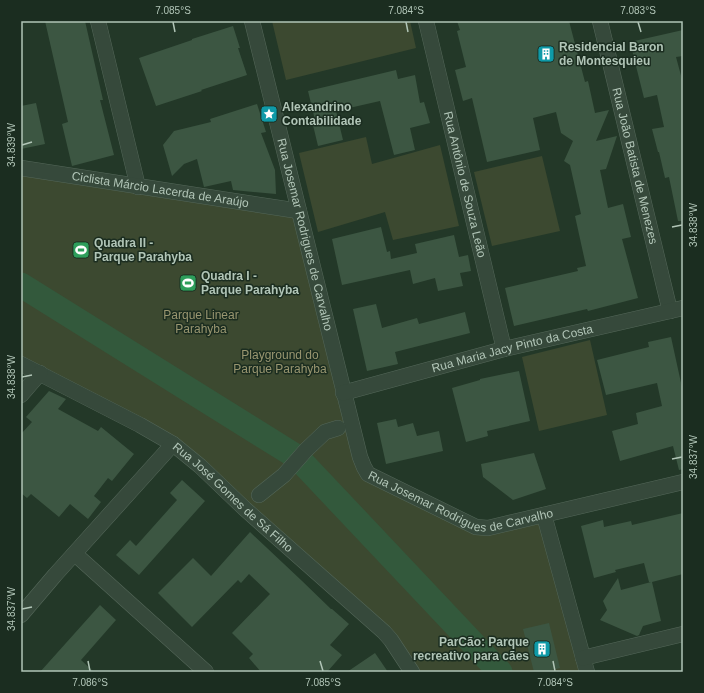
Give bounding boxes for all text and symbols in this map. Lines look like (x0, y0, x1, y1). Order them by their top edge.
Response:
text: 7.085°S (155, 5, 191, 16)
text: 7.084°S (388, 5, 424, 16)
text: 7.083°S (620, 5, 656, 16)
place label: Residencial Baron de Montesquieu (559, 40, 664, 68)
building icon: Residencial Baron de Montesquieu (536, 44, 556, 64)
street label: Rua João Batista de Menezes (609, 86, 661, 245)
place label: Alexandrino Contabilidade (282, 100, 362, 128)
place icon: Alexandrino Contabilidade (259, 104, 279, 124)
street label: Rua Antônio de Souza Leão (441, 110, 489, 259)
text: 34.839°W (6, 122, 17, 167)
street label: Rua Josemar Rodrigues de Carvalho (274, 137, 336, 332)
street label: Ciclista Márcio Lacerda de Araújo (71, 169, 250, 210)
text: 34.838°W (688, 202, 699, 247)
place label: Quadra II - Parque Parahyba (94, 236, 192, 264)
sports icon: Quadra II - Parque Parahyba (71, 240, 91, 260)
place label: Quadra I - Parque Parahyba (201, 269, 299, 297)
sports icon: Quadra I - Parque Parahyba (178, 273, 198, 293)
park label: Parque Linear Parahyba (163, 308, 239, 336)
street label: Rua Maria Jacy Pinto da Costa (430, 322, 595, 375)
park label: Playground do Parque Parahyba (233, 348, 327, 376)
text: 34.838°W (6, 354, 17, 399)
text: 34.837°W (688, 434, 699, 479)
street label: Rua José Gomes de Sá Filho (170, 440, 296, 555)
street label: Rua Josemar Rodrigues de Carvalho (366, 468, 555, 535)
text: 34.837°W (6, 586, 17, 631)
place label: ParCão: Parque recreativo para cães (413, 635, 529, 663)
building icon: ParCão: Parque recreativo para cães (532, 639, 552, 659)
text: 7.086°S (72, 677, 108, 688)
text: 7.085°S (305, 677, 341, 688)
text: 7.084°S (537, 677, 573, 688)

